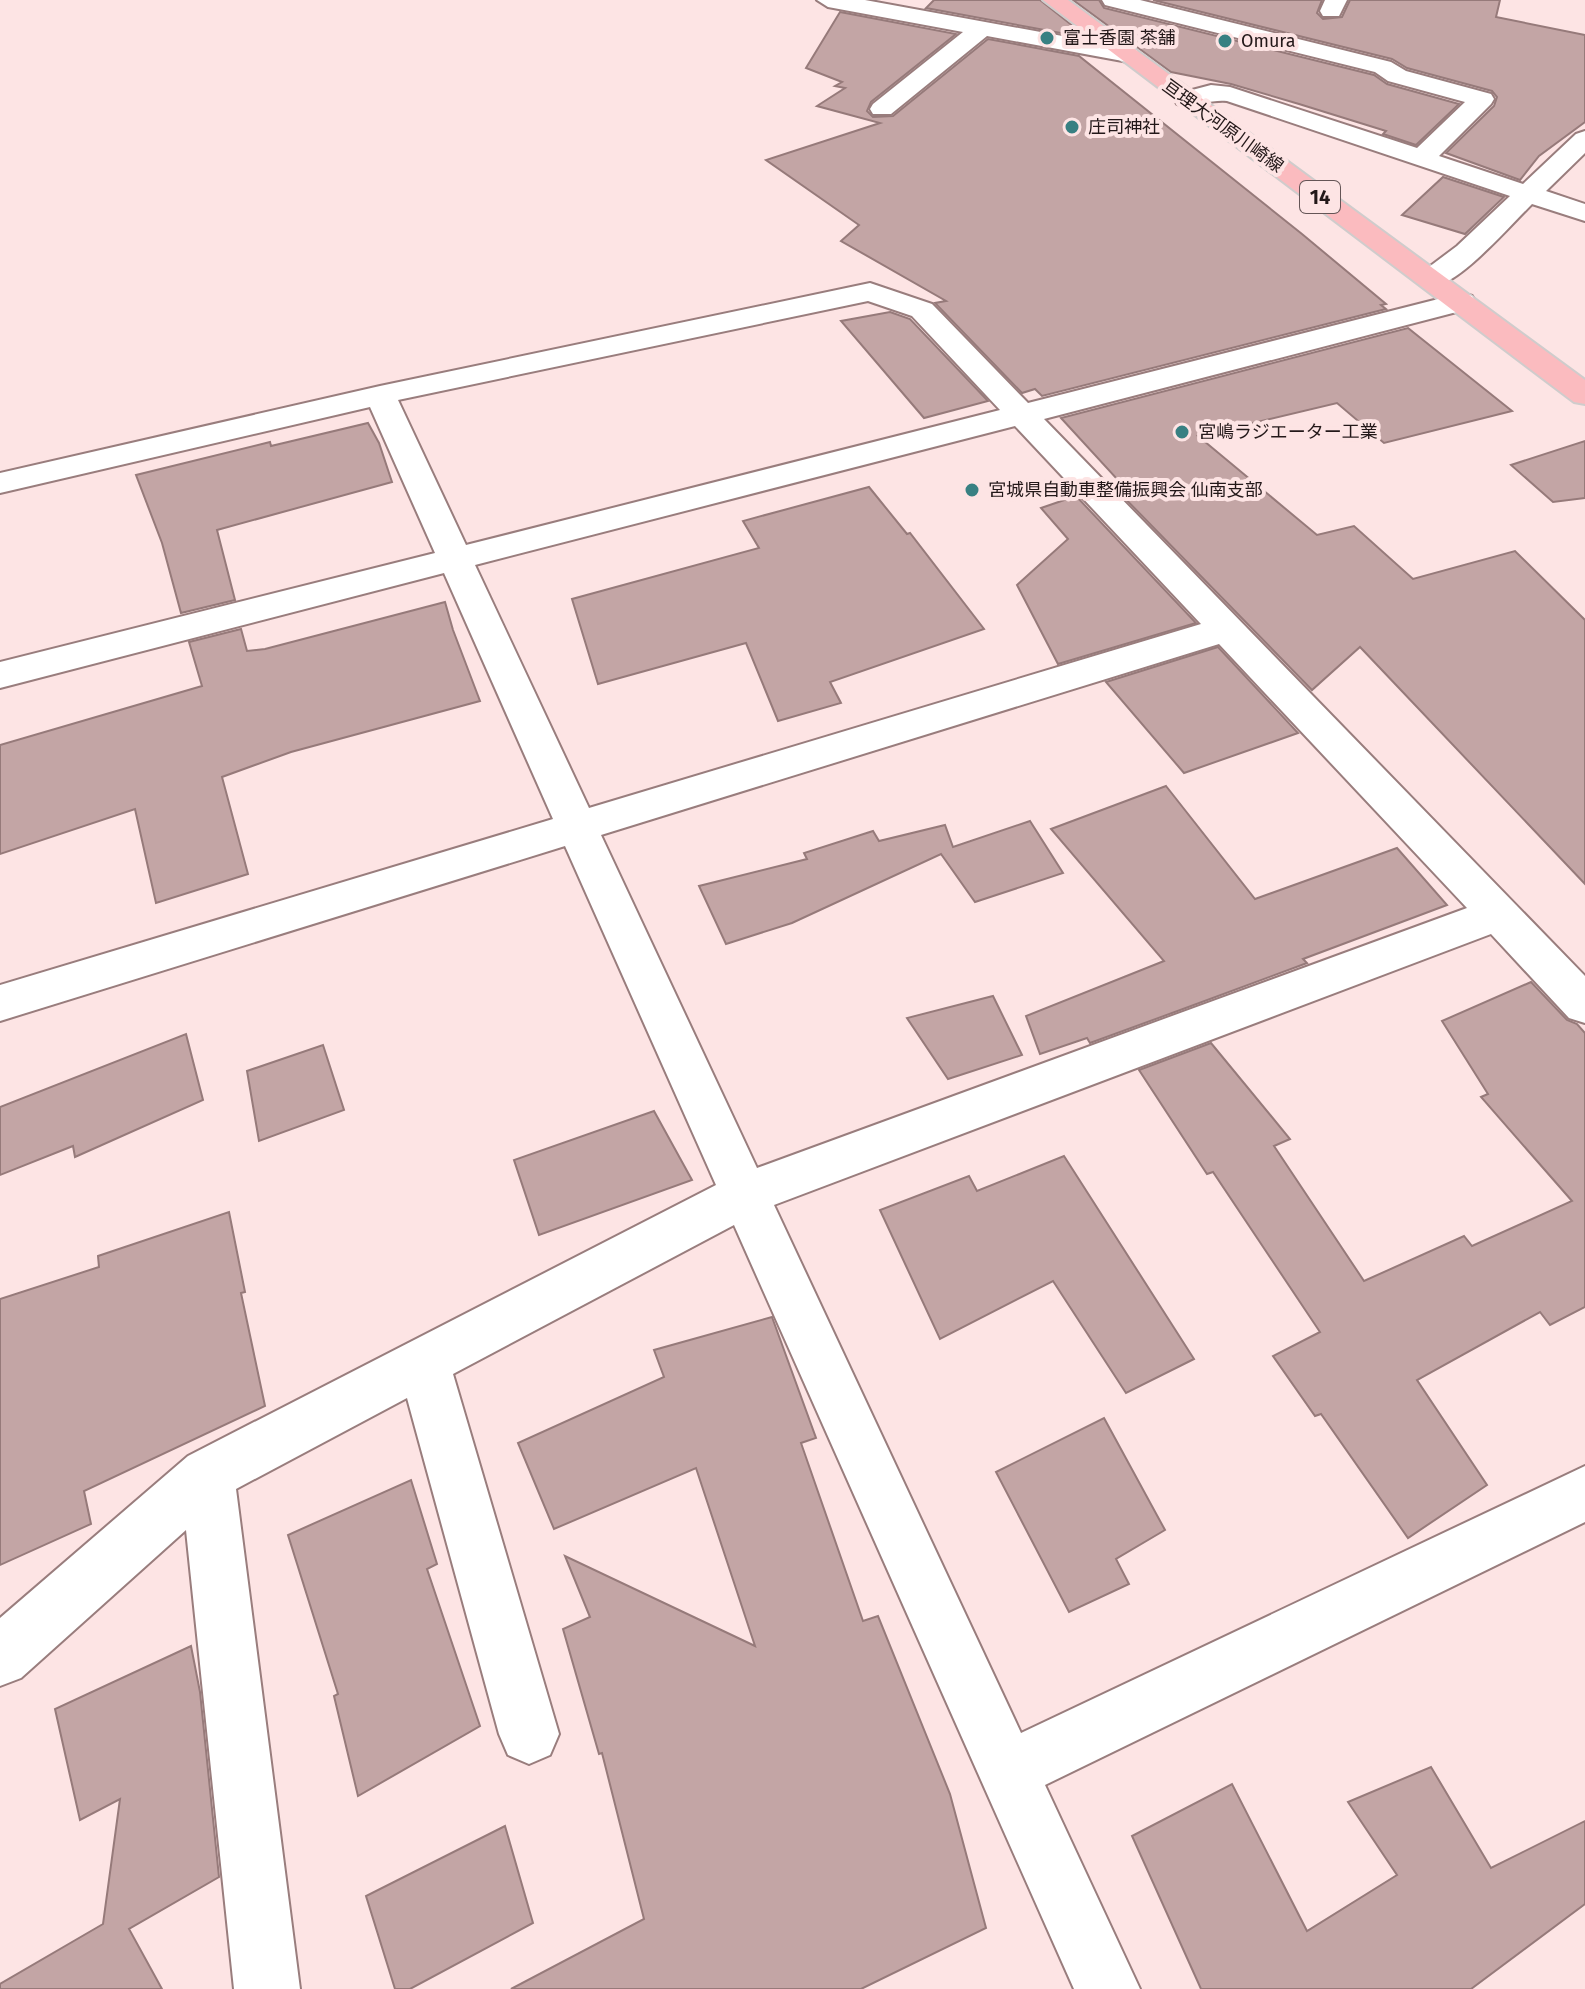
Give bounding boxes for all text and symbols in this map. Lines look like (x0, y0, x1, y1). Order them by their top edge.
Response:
place label: 富士香園 茶舗 (1063, 27, 1176, 49)
marker: 富士香園 茶舗 (1038, 29, 1056, 47)
place label: Omura (1241, 30, 1295, 52)
marker: Omura (1216, 32, 1234, 50)
street label: 亘理大河原川崎線 (1158, 75, 1288, 177)
place label: 庄司神社 (1088, 116, 1160, 138)
marker: 庄司神社 (1063, 118, 1081, 136)
road number: 14 (1300, 181, 1340, 213)
place label: 宮嶋ラジエーター工業 (1198, 421, 1378, 443)
marker: 宮嶋ラジエーター工業 (1173, 423, 1191, 441)
place label: 宮城県自動車整備振興会 仙南支部 (988, 479, 1263, 501)
marker: 宮城県自動車整備振興会 仙南支部 (963, 481, 981, 499)

